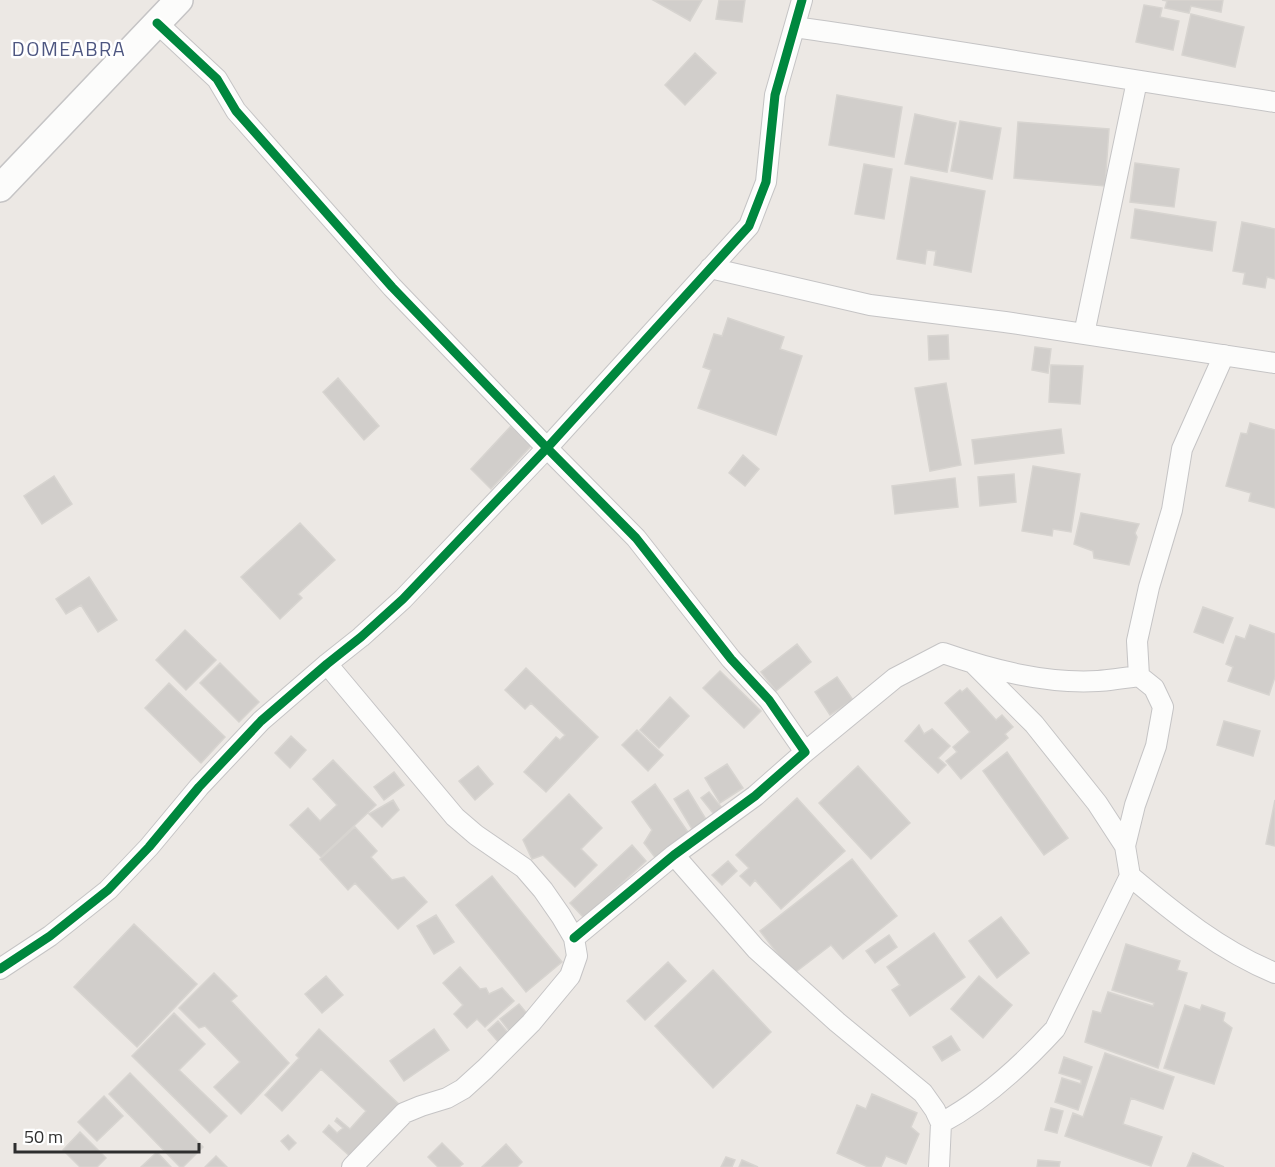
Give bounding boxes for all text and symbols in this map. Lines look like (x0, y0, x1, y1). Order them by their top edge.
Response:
district label: DOMEABRA (12, 33, 126, 64)
scale bar (15, 1116, 200, 1154)
text: 50 m (24, 1123, 63, 1150)

